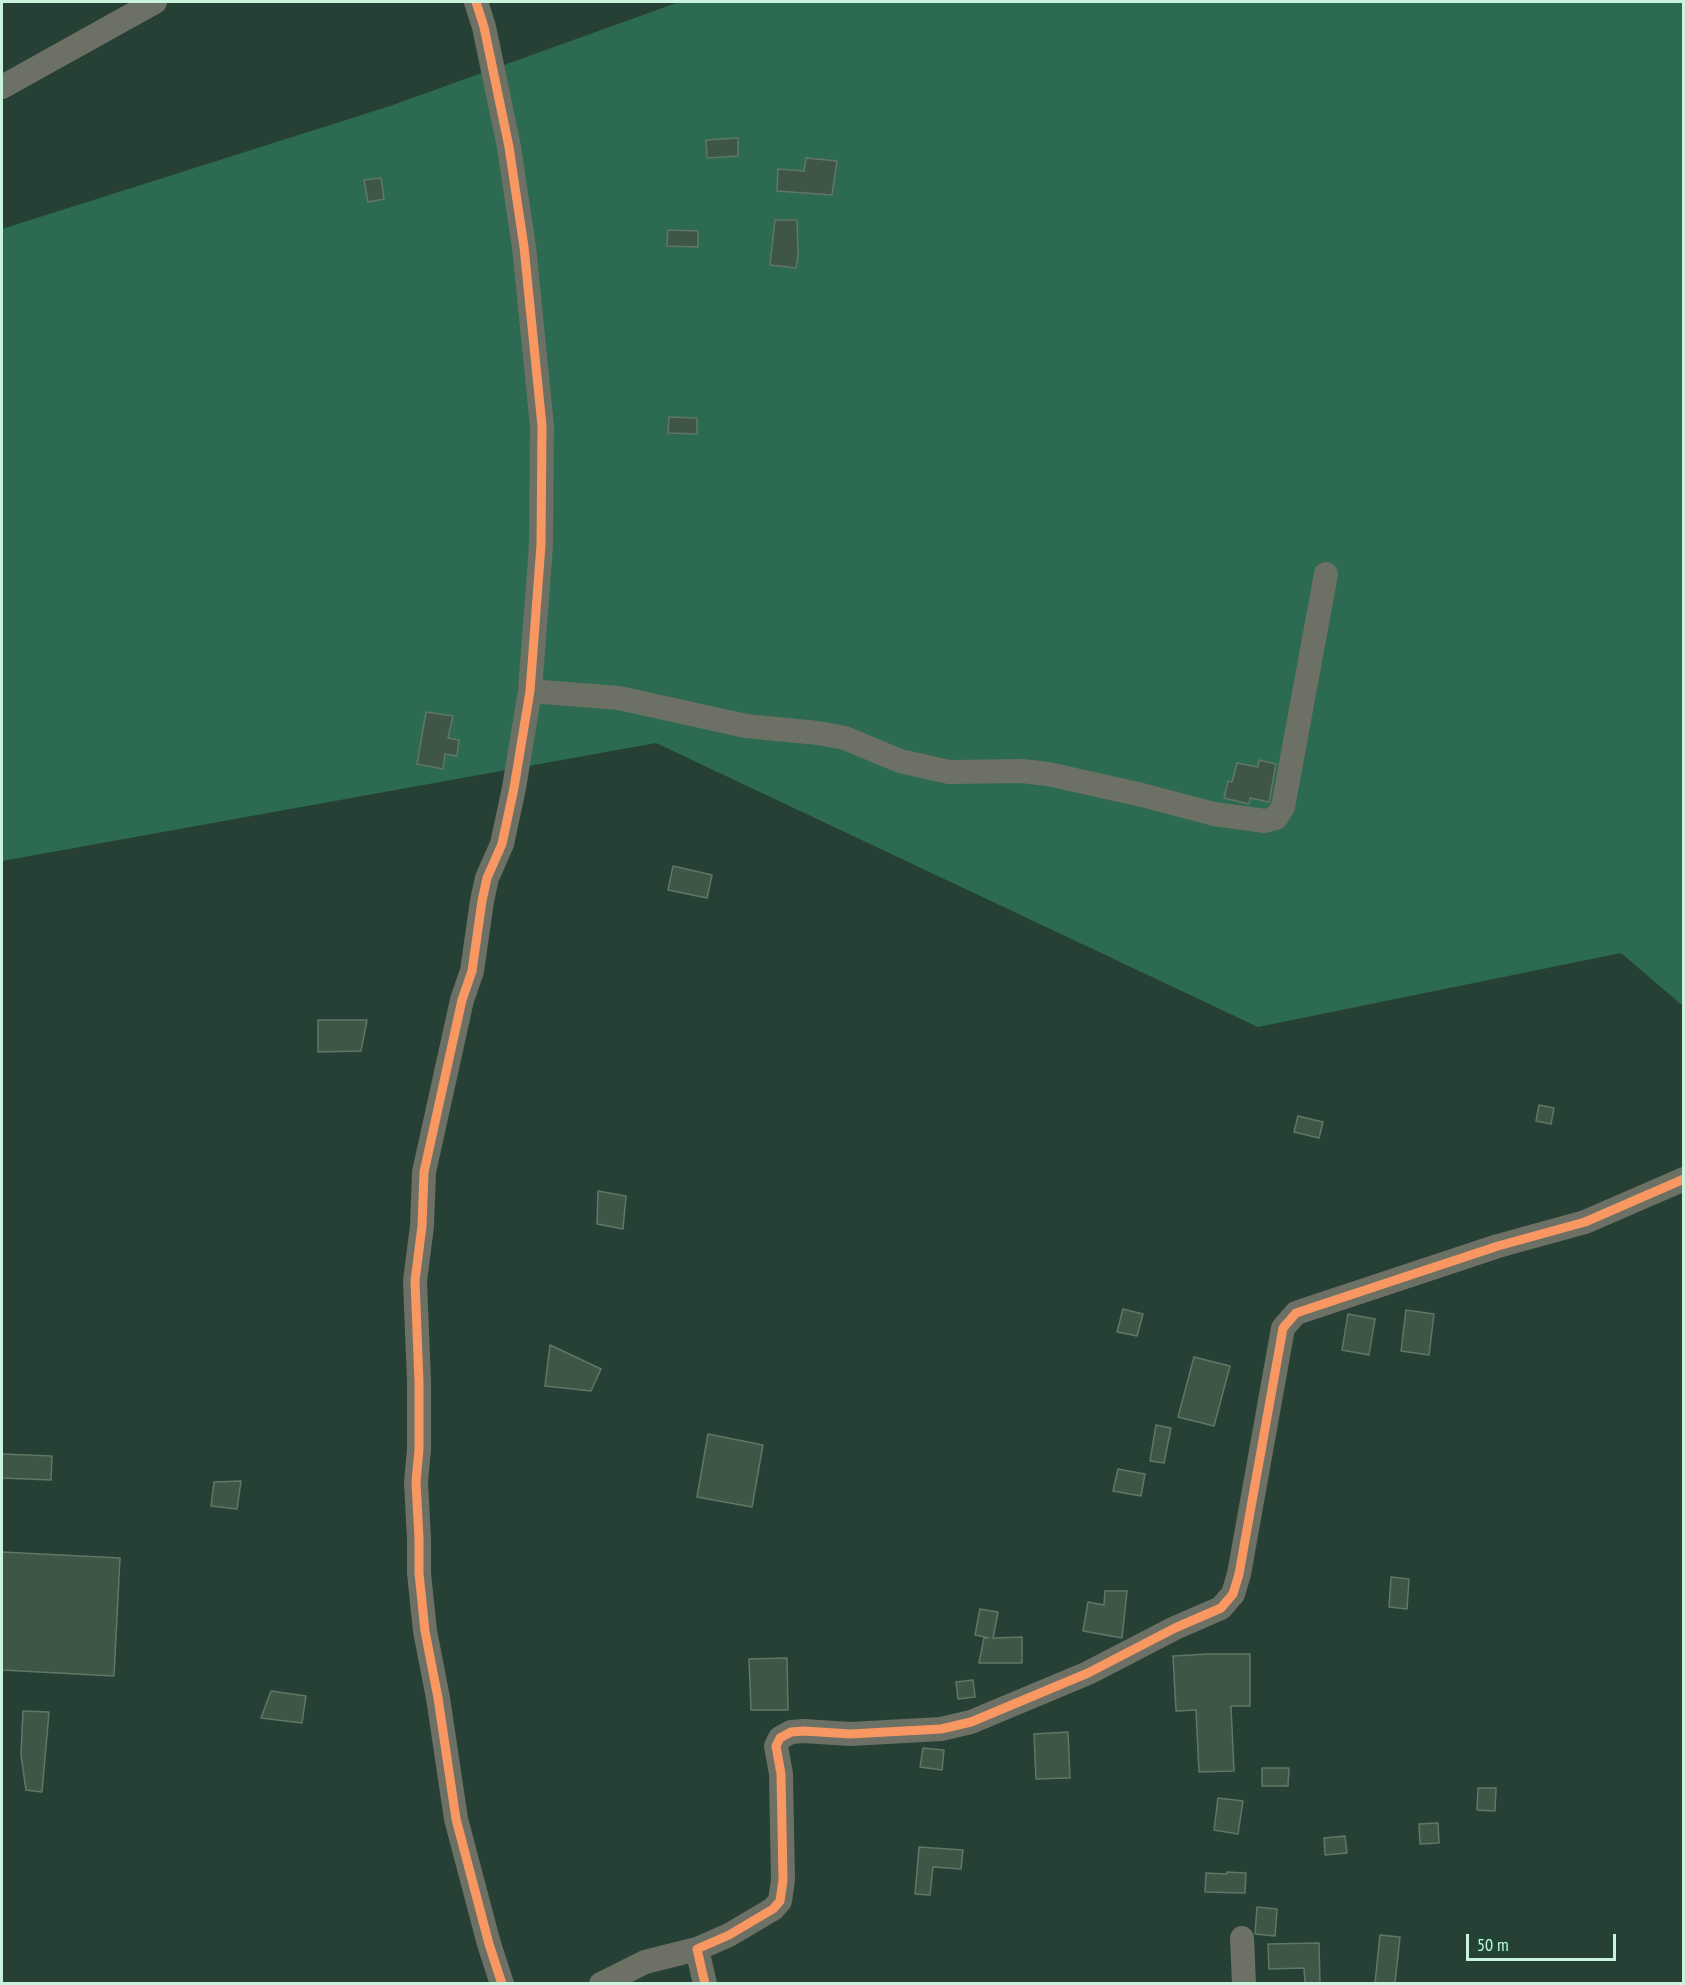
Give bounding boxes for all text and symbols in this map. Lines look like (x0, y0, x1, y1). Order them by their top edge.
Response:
scale bar (1469, 1922, 1619, 1960)
text: 50 m (1477, 1933, 1509, 1956)

